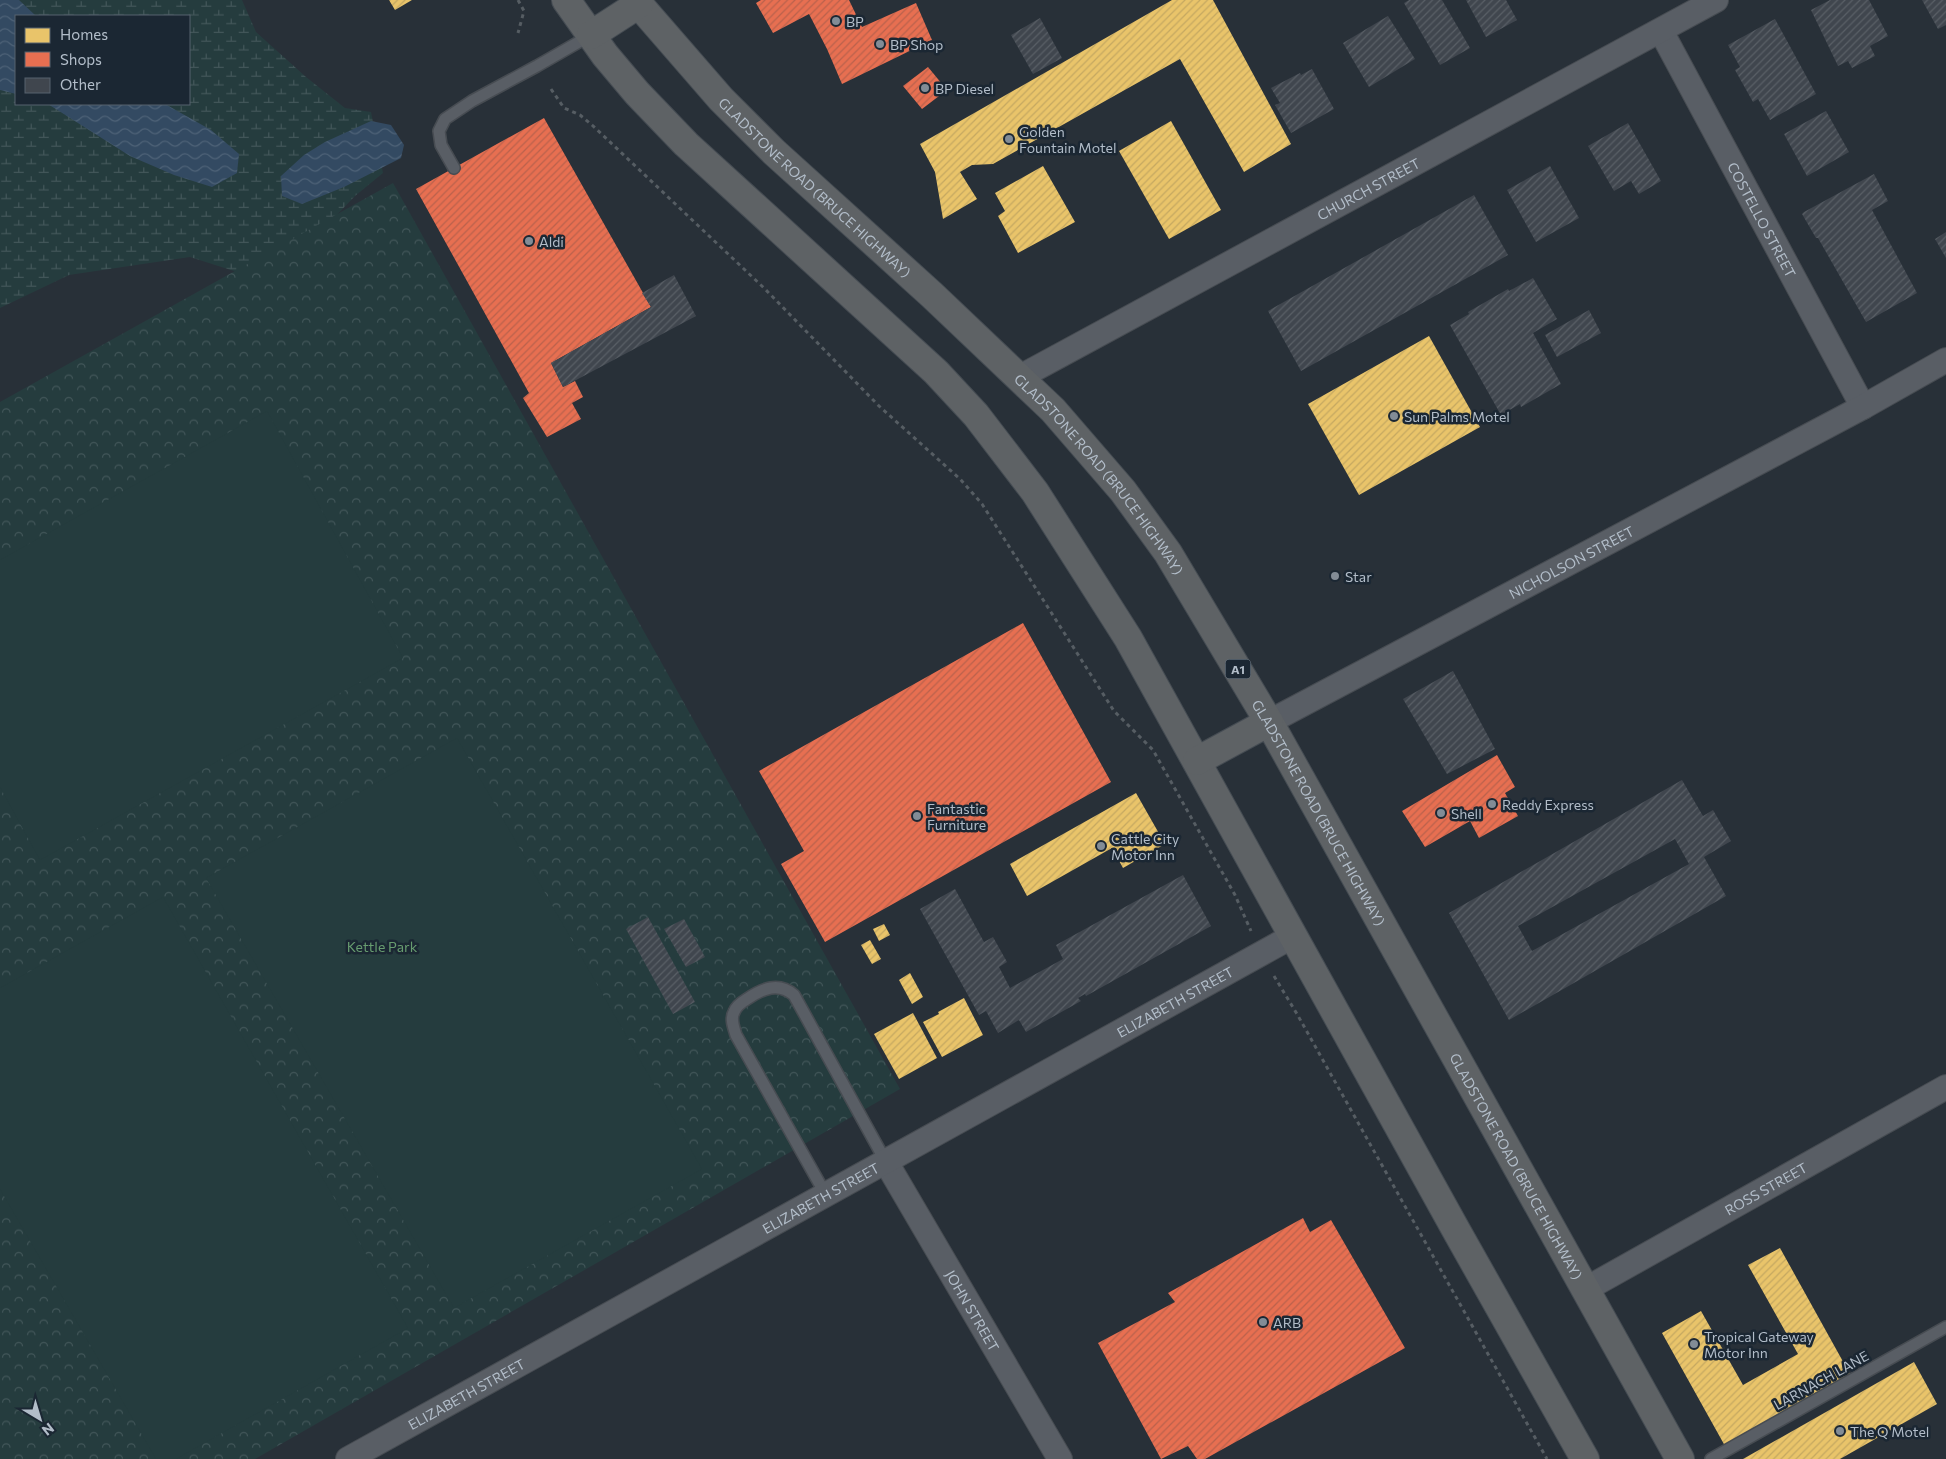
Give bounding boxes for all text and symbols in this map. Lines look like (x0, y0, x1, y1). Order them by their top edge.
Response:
place label: BP (846, 13, 864, 30)
legend (15, 15, 190, 105)
marker: BP (830, 15, 842, 27)
text: Homes (60, 25, 108, 43)
place label: BP Shop (890, 36, 943, 53)
marker: BP Shop (874, 38, 886, 50)
text: Shops (60, 50, 102, 68)
text: Other (60, 75, 101, 93)
place label: BP Diesel (935, 80, 994, 97)
marker: BP Diesel (919, 82, 931, 94)
street label: GLADSTONE ROAD (BRUCE HIGHWAY) (715, 93, 915, 281)
place label: Golden Fountain Motel (1019, 123, 1117, 156)
marker: Golden Fountain Motel (1003, 133, 1015, 145)
street label: CHURCH STREET (1314, 154, 1423, 223)
street label: COSTELLO STREET (1724, 159, 1800, 280)
place label: Aldi (539, 233, 564, 250)
marker: Aldi (523, 235, 535, 247)
street label: GLADSTONE ROAD (BRUCE HIGHWAY) (1011, 370, 1187, 578)
place label: Sun Palms Motel (1404, 408, 1510, 425)
marker: Sun Palms Motel (1388, 410, 1400, 422)
street label: NICHOLSON STREET (1506, 522, 1637, 602)
place label: Star (1345, 568, 1372, 585)
marker: Star (1329, 570, 1341, 582)
road number: A1 (1226, 660, 1250, 679)
street label: GLADSTONE ROAD (BRUCE HIGHWAY) (1249, 696, 1389, 928)
place label: Reddy Express (1502, 796, 1594, 813)
marker: Reddy Express (1486, 798, 1498, 810)
place label: Fantastic Furniture (927, 800, 986, 833)
place label: Shell (1451, 805, 1482, 822)
marker: Shell (1435, 807, 1447, 819)
marker: Fantastic Furniture (911, 810, 923, 822)
place label: Cattle City Motor Inn (1111, 830, 1179, 863)
marker: Cattle City Motor Inn (1095, 840, 1107, 852)
park label: Kettle Park (347, 938, 418, 955)
street label: ELIZABETH STREET (1113, 962, 1236, 1041)
street label: GLADSTONE ROAD (BRUCE HIGHWAY) (1447, 1050, 1586, 1282)
street label: ELIZABETH STREET (759, 1158, 882, 1237)
street label: ROSS STREET (1721, 1158, 1810, 1218)
street label: JOHN STREET (943, 1267, 1003, 1354)
place label: ARB (1273, 1314, 1301, 1331)
marker: ARB (1257, 1316, 1269, 1328)
place label: Tropical Gateway Motor Inn (1704, 1328, 1814, 1361)
marker: Tropical Gateway Motor Inn (1688, 1338, 1700, 1350)
street label: LARNACH LANE (1770, 1347, 1872, 1413)
street label: ELIZABETH STREET (405, 1354, 528, 1433)
north arrow (15, 1394, 65, 1444)
text: N (39, 1420, 58, 1440)
place label: The Q Motel (1850, 1423, 1929, 1440)
marker: The Q Motel (1834, 1425, 1846, 1437)

